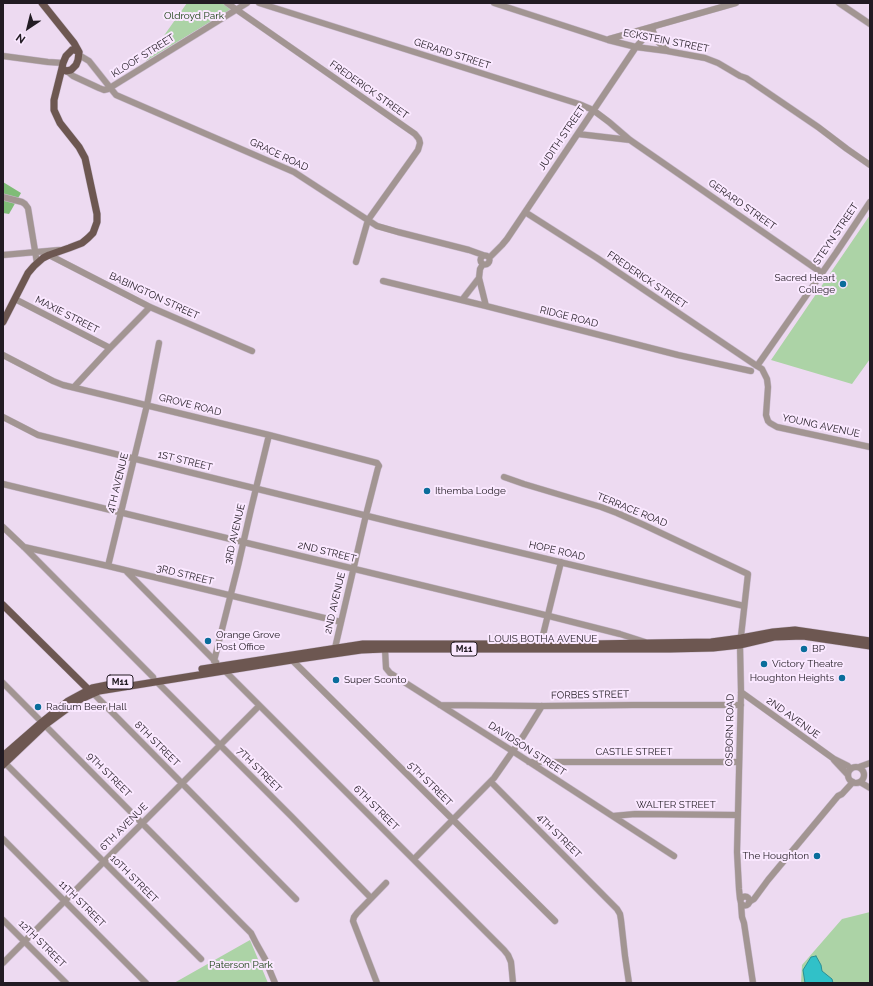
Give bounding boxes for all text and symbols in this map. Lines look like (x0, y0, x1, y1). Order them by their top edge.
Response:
north arrow (8, 8, 48, 48)
park label: Oldroyd Park (164, 10, 224, 22)
street label: ECKSTEIN STREET (622, 27, 710, 55)
text: N (14, 31, 28, 46)
street label: KLOOF STREET (109, 32, 177, 80)
street label: GERARD STREET (412, 36, 492, 72)
street label: FREDERICK STREET (327, 58, 411, 122)
street label: JUDITH STREET (536, 104, 588, 172)
street label: GRACE ROAD (248, 136, 310, 174)
street label: GERARD STREET (706, 177, 778, 233)
street label: STEYN STREET (811, 201, 861, 267)
street label: FREDERICK STREET (605, 249, 689, 311)
street label: BABINGTON STREET (107, 270, 201, 322)
place label: Sacred Heart College (775, 272, 835, 296)
marker: Sacred Heart College (838, 279, 848, 289)
street label: MAXIE STREET (33, 294, 101, 336)
street label: RIDGE ROAD (539, 304, 599, 330)
street label: GROVE ROAD (157, 391, 223, 419)
street label: YOUNG AVENUE (781, 412, 861, 440)
street label: 1ST STREET (156, 448, 214, 474)
street label: 4TH AVENUE (105, 452, 131, 514)
place label: Ithemba Lodge (435, 485, 506, 497)
marker: Ithemba Lodge (422, 486, 432, 496)
street label: TERRACE ROAD (595, 490, 669, 530)
street label: 3RD AVENUE (222, 502, 248, 566)
street label: 2ND STREET (297, 539, 357, 565)
street label: HOPE ROAD (528, 539, 586, 563)
street label: 3RD STREET (155, 562, 215, 588)
street label: 2ND AVENUE (322, 571, 348, 635)
place label: Orange Grove Post Office (216, 629, 280, 652)
street label: LOUIS BOTHA AVENUE (489, 633, 597, 645)
marker: Orange Grove Post Office (203, 636, 213, 646)
road number: M11 (451, 642, 477, 656)
place label: BP (812, 643, 825, 655)
marker: BP (799, 644, 809, 654)
place label: Victory Theatre (772, 658, 843, 670)
marker: Victory Theatre (759, 659, 769, 669)
place label: Houghton Heights (750, 672, 834, 684)
marker: Houghton Heights (837, 673, 847, 683)
place label: Super Sconto (344, 674, 407, 686)
road number: M11 (107, 675, 133, 689)
marker: Super Sconto (331, 675, 341, 685)
street label: FORBES STREET (551, 688, 629, 702)
street label: OSBORN ROAD (723, 694, 737, 766)
street label: 2ND AVENUE (764, 695, 822, 741)
place label: Radium Beer Hall (46, 701, 127, 713)
marker: Radium Beer Hall (33, 702, 43, 712)
street label: 8TH STREET (132, 719, 182, 769)
street label: DAVIDSON STREET (486, 719, 568, 779)
street label: 7TH STREET (234, 745, 284, 795)
street label: CASTLE STREET (595, 746, 673, 758)
street label: 9TH STREET (84, 750, 134, 800)
street label: 5TH STREET (405, 759, 455, 809)
street label: 6TH STREET (351, 783, 401, 833)
street label: WALTER STREET (636, 799, 716, 811)
street label: 6TH AVENUE (98, 801, 150, 853)
street label: 4TH STREET (534, 811, 584, 861)
place label: The Houghton (742, 850, 809, 862)
marker: The Houghton (812, 851, 822, 861)
street label: 10TH STREET (108, 853, 160, 905)
street label: 11TH STREET (56, 878, 108, 930)
street label: 12TH STREET (16, 918, 68, 970)
park label: Paterson Park (209, 959, 273, 971)

